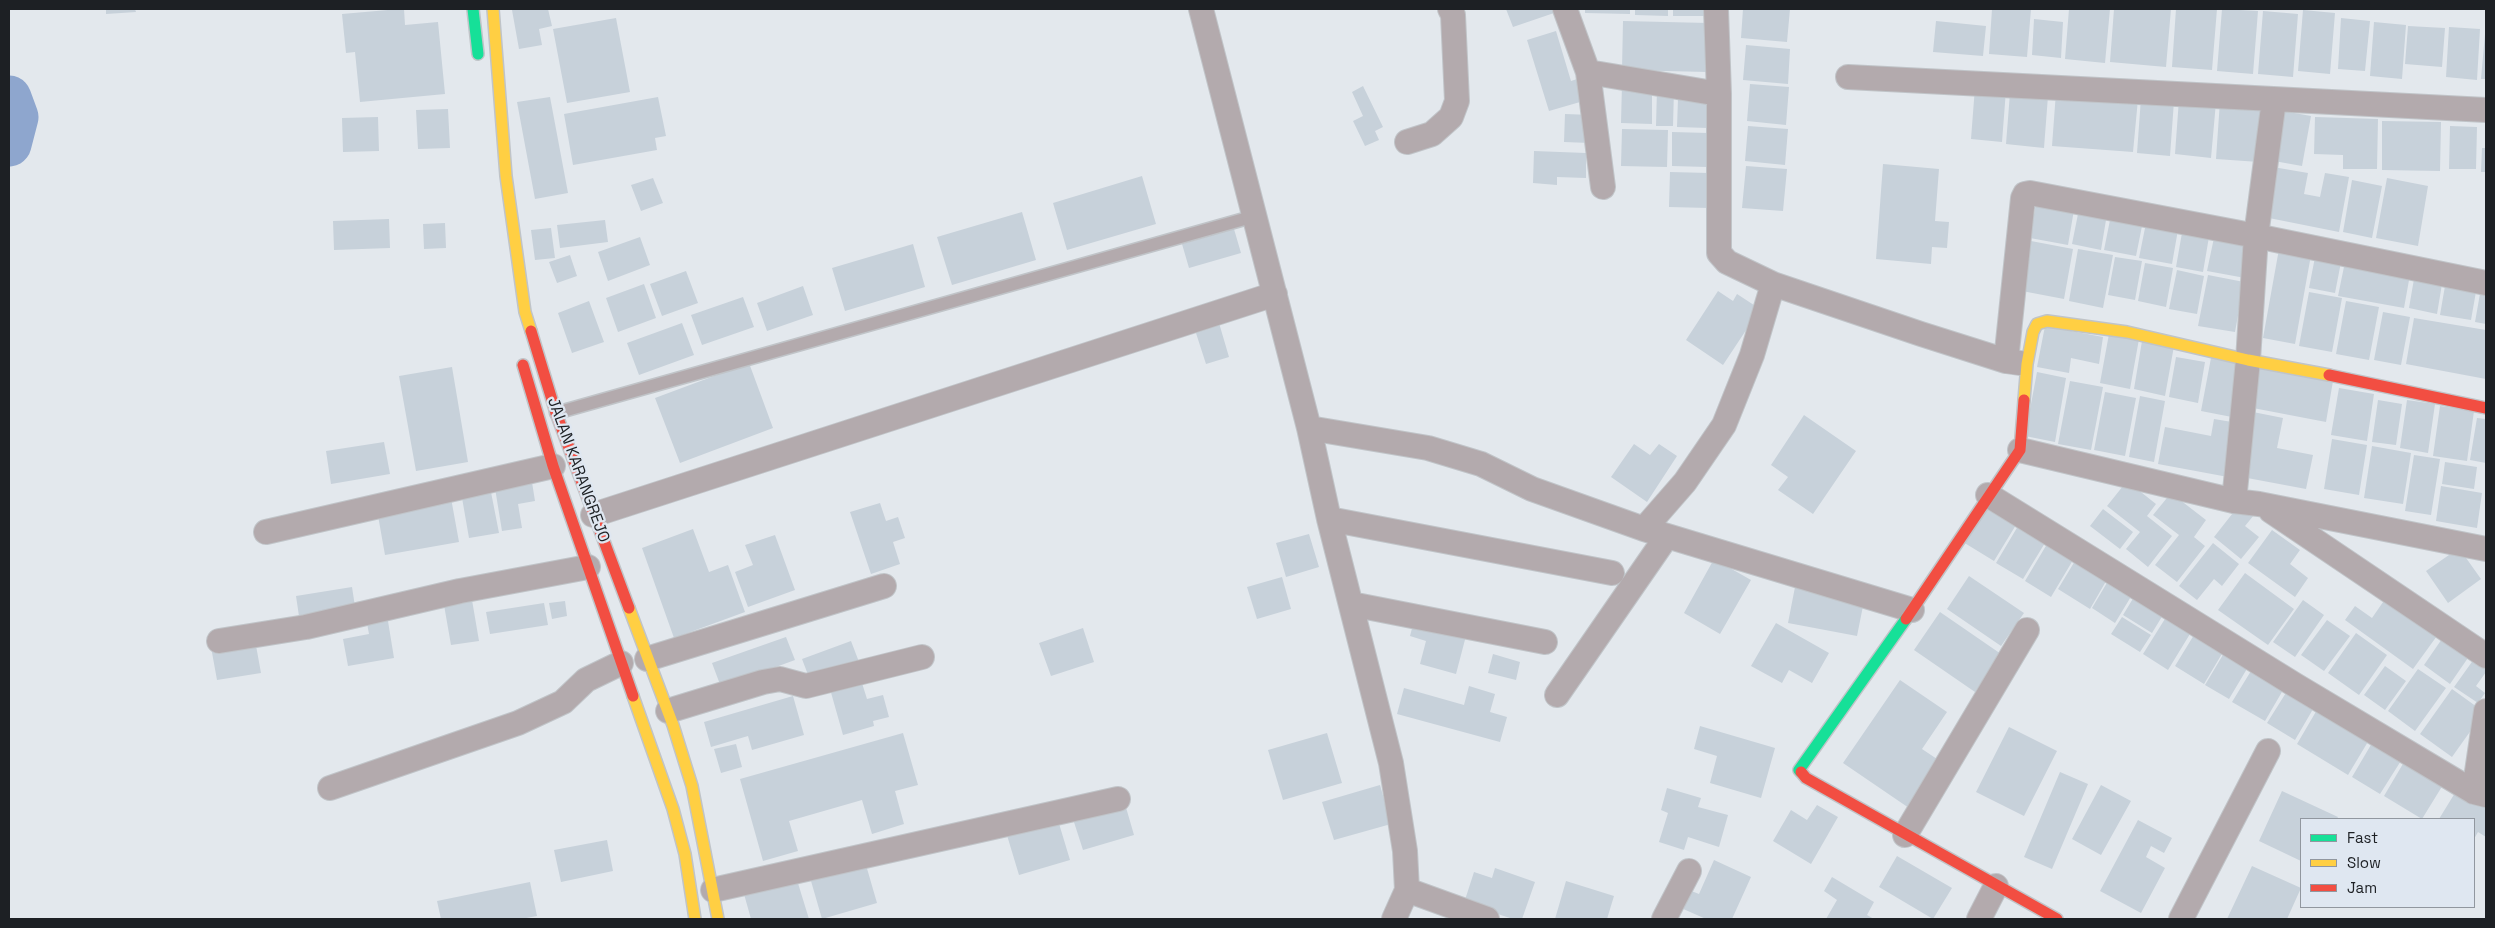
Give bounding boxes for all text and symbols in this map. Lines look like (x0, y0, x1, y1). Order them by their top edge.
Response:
street label: JALAN KARANGREJO (543, 395, 613, 545)
legend (2300, 818, 2475, 908)
text: Fast (2347, 828, 2378, 847)
text: Slow (2347, 853, 2381, 872)
text: Jam (2347, 878, 2377, 897)

